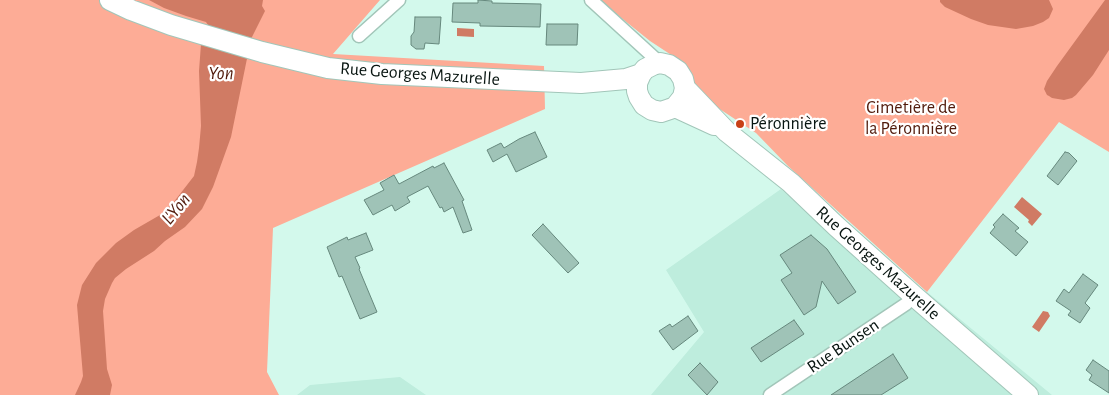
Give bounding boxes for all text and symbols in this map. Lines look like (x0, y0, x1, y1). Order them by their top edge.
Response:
street label: Rue Georges Mazurelle (339, 58, 501, 90)
water label: Yon (208, 62, 234, 84)
park label: Cimetière de la Péronnière (865, 97, 957, 140)
place label: Péronnière (750, 113, 826, 135)
marker: Péronnière (734, 118, 746, 130)
water label: L'Yon (156, 189, 196, 229)
street label: Rue Georges Mazurelle (811, 201, 945, 325)
street label: Rue Bunsen (803, 314, 883, 378)

